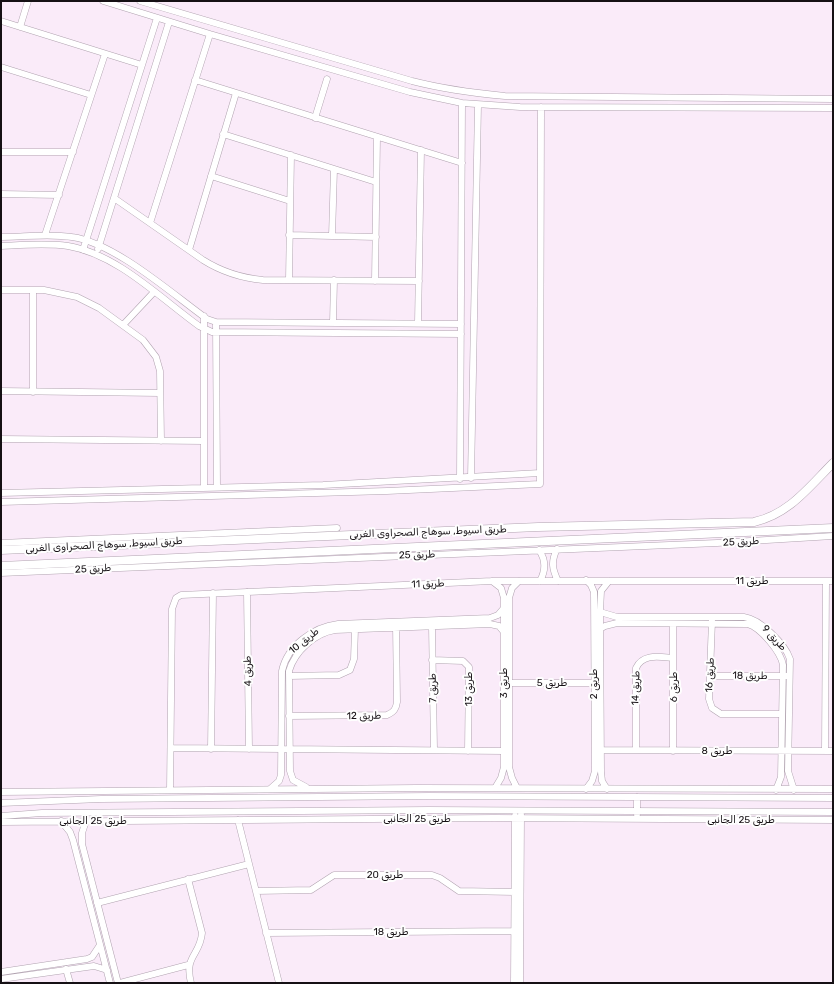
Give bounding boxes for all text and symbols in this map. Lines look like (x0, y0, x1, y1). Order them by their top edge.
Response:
street label: طريق اسيوط, سوهاج الصحراوى الغربى (349, 523, 507, 541)
street label: طريق اسيوط, سوهاج الصحراوى الغربى (25, 535, 183, 555)
street label: طريق 25 (723, 535, 759, 549)
street label: طريق 25 (399, 548, 435, 562)
street label: طريق 25 (75, 562, 111, 576)
street label: طريق 11 (735, 575, 769, 587)
street label: طريق 11 (411, 577, 445, 591)
street label: طريق 9 (759, 623, 789, 653)
street label: طريق 10 (287, 625, 321, 657)
street label: طريق 4 (242, 656, 254, 686)
street label: طريق 16 (703, 657, 717, 693)
street label: طريق 3 (498, 668, 510, 698)
street label: طريق 2 (588, 669, 600, 699)
street label: طريق 14 (629, 670, 643, 706)
street label: طريق 18 (732, 670, 768, 682)
street label: طريق 13 (463, 672, 475, 706)
street label: طريق 6 (668, 672, 680, 702)
street label: طريق 7 (427, 673, 439, 703)
street label: طريق 5 (537, 677, 567, 689)
street label: طريق 12 (347, 710, 381, 722)
street label: طريق 8 (702, 745, 732, 757)
street label: طريق 25 الجانبى (383, 813, 451, 825)
street label: طريق 25 الجانبى (707, 814, 775, 826)
street label: طريق 25 الجانبى (59, 815, 127, 827)
street label: طريق 20 (367, 869, 403, 881)
street label: طريق 18 (373, 926, 409, 938)

